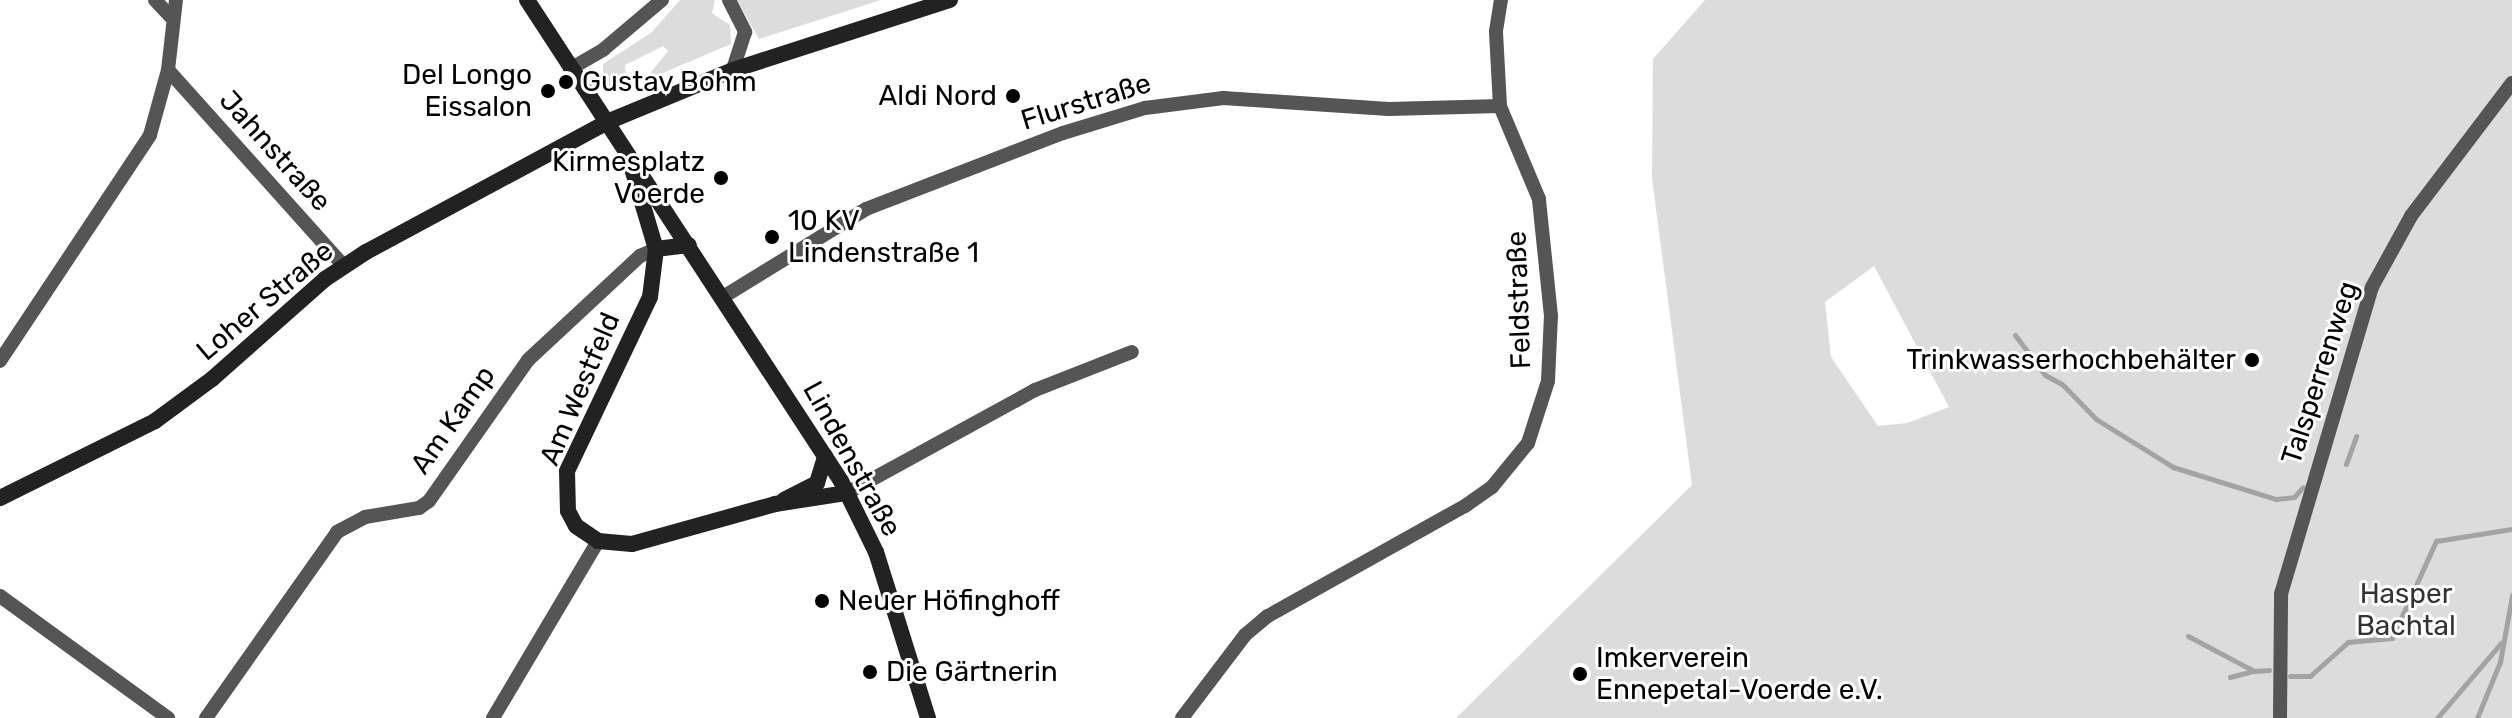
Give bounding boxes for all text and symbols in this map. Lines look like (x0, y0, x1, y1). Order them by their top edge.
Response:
place label: Del Longo Eissalon (402, 58, 532, 124)
place label: Gustav Bohm (582, 65, 757, 99)
street label: Flurstraße (1017, 66, 1155, 138)
marker: Gustav Bohm (557, 73, 575, 91)
place label: Aldi Nord (879, 79, 997, 113)
marker: Del Longo Eissalon (539, 82, 557, 100)
street label: Jahnstraße (212, 84, 338, 218)
marker: Aldi Nord (1004, 87, 1022, 105)
place label: Kirmesplatz Voerde (552, 145, 705, 211)
marker: Kirmesplatz Voerde (712, 169, 730, 187)
place label: 10 KV Lindenstraße 1 (788, 204, 979, 270)
marker: 10 KV Lindenstraße 1 (763, 228, 781, 246)
street label: Feldstraße (1500, 230, 1538, 370)
street label: Loher Straße (190, 234, 340, 368)
street label: Talsperrenweg (2275, 277, 2365, 469)
street label: Am Westfeld (533, 307, 627, 471)
place label: Trinkwasserhochbehälter (1906, 343, 2236, 377)
marker: Trinkwasserhochbehälter (2243, 351, 2261, 369)
street label: Am Kamp (404, 360, 502, 480)
street label: Lindenstraße (796, 376, 908, 542)
park label: Hasper Bachtal (2356, 577, 2456, 643)
place label: Neuer Höfinghoff (838, 584, 1060, 618)
marker: Neuer Höfinghoff (813, 592, 831, 610)
place label: Imkerverein Ennepetal-Voerde e.V. (1596, 641, 1883, 707)
place label: Die Gärtnerin (886, 655, 1058, 689)
marker: Die Gärtnerin (861, 663, 879, 681)
marker: Imkerverein Ennepetal-Voerde e.V. (1571, 665, 1589, 683)

